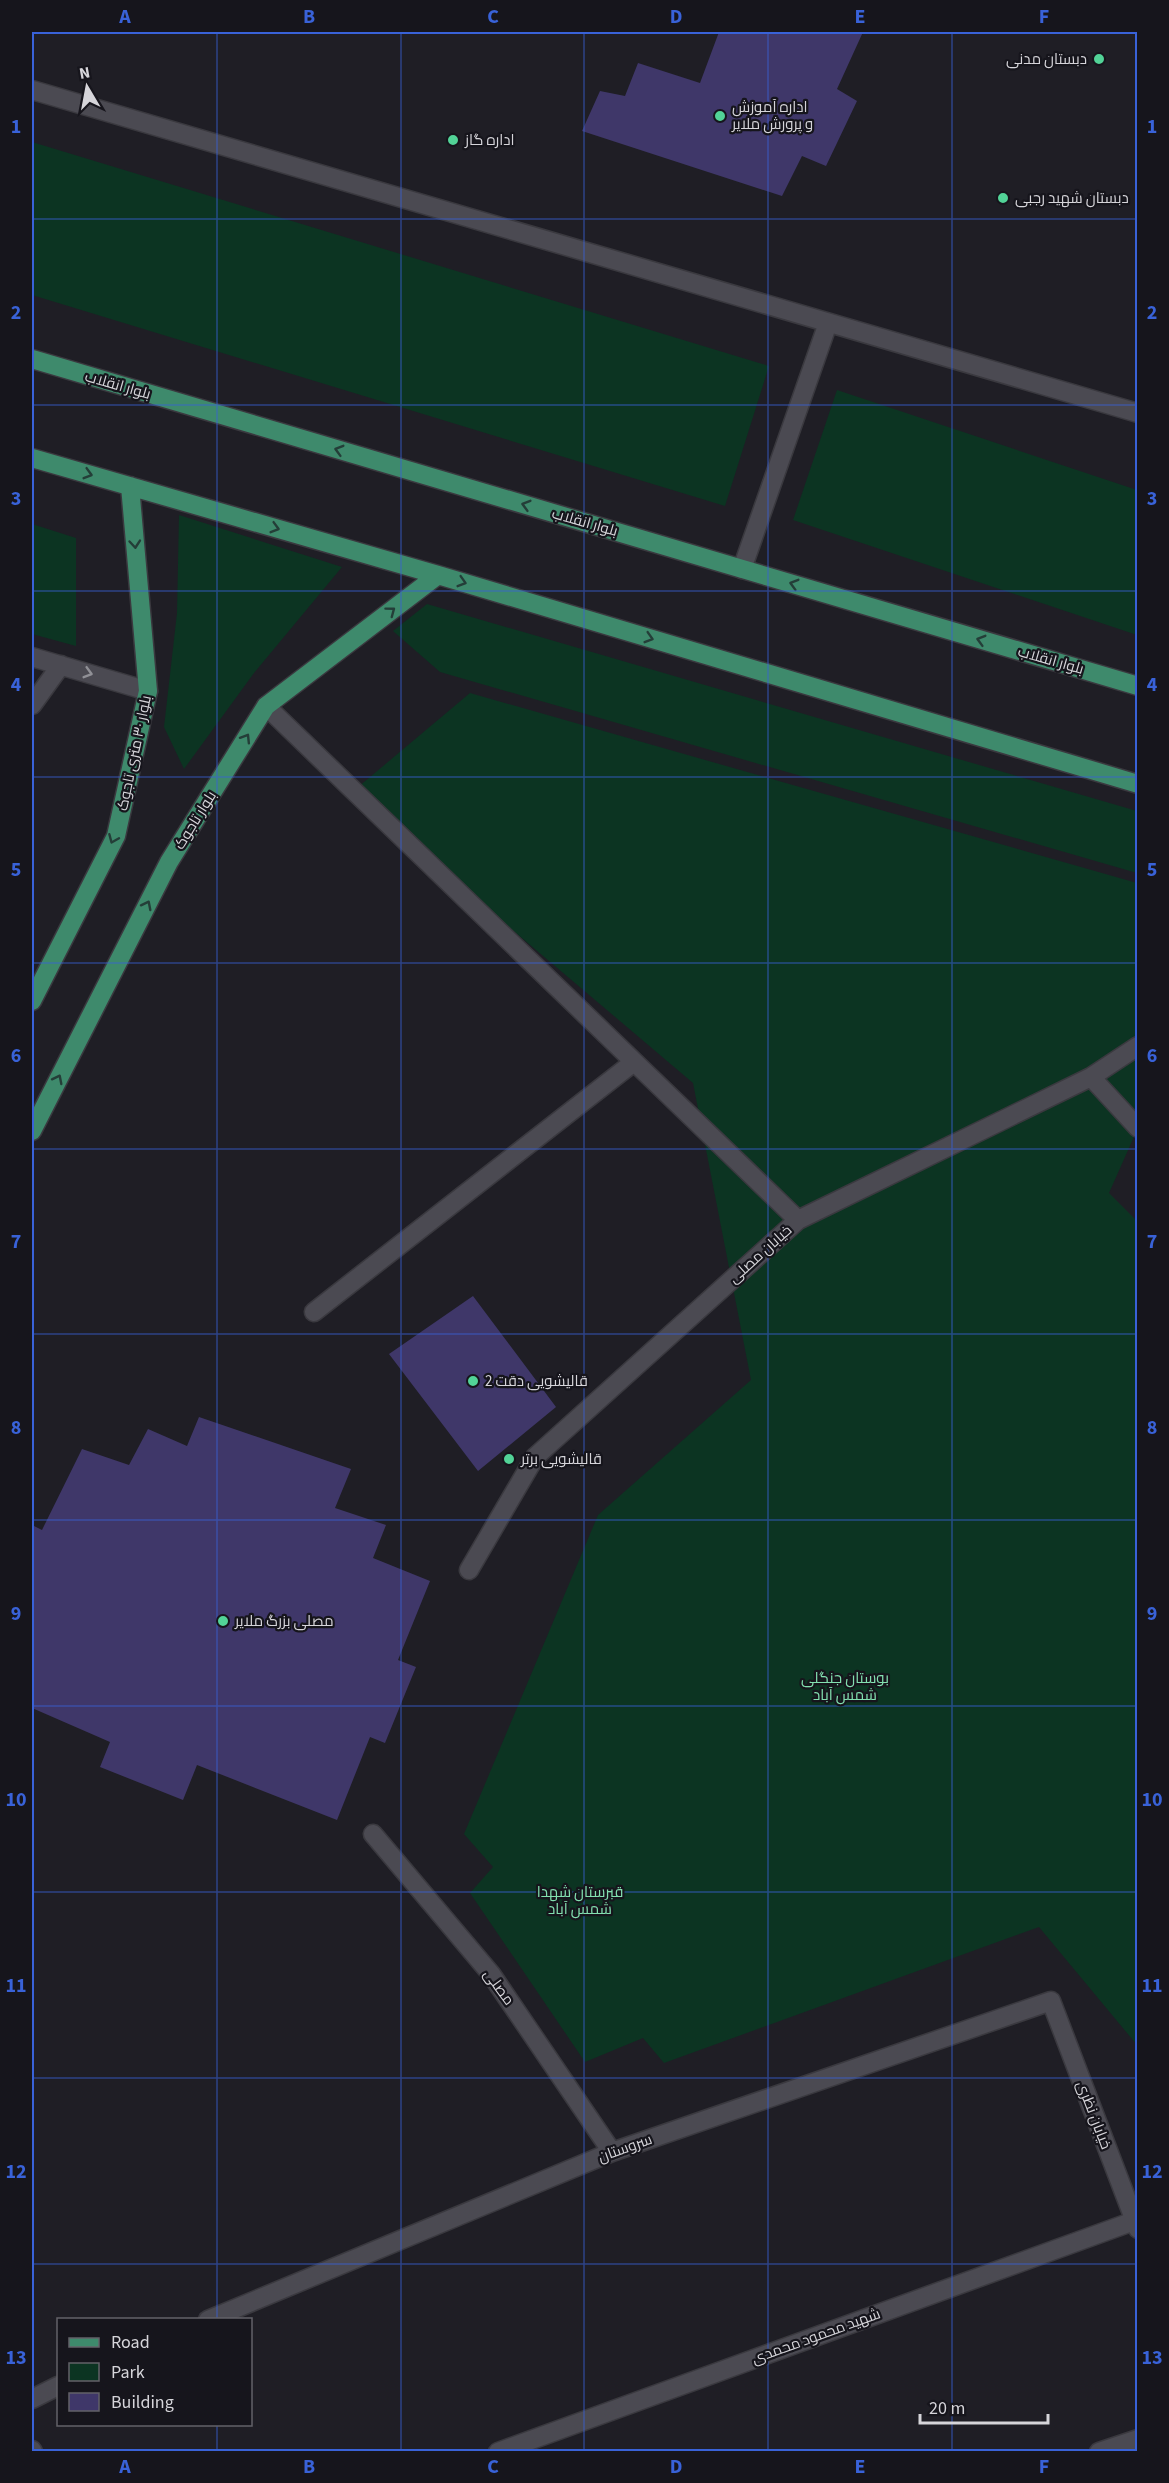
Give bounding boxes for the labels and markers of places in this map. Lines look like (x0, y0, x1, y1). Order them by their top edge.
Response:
place label: دبستان مدنی (1006, 49, 1087, 70)
marker: دبستان مدنی (1092, 52, 1106, 66)
place label: اداره آموزش و پرورش ملایر (731, 97, 813, 135)
marker: اداره آموزش و پرورش ملایر (713, 109, 727, 123)
place label: اداره گاز (464, 130, 515, 151)
marker: اداره گاز (446, 133, 460, 147)
place label: دبستان شهید رجبی (1015, 188, 1129, 209)
marker: دبستان شهید رجبی (996, 191, 1010, 205)
place label: قالیشویی دقت 2 (485, 1371, 588, 1392)
marker: قالیشویی دقت 2 (466, 1374, 480, 1388)
place label: قالیشویی برتر (520, 1449, 602, 1470)
marker: قالیشویی برتر (502, 1452, 516, 1466)
place label: مصلی بزرگ ملایر (234, 1611, 334, 1632)
marker: مصلی بزرگ ملایر (216, 1614, 230, 1628)

